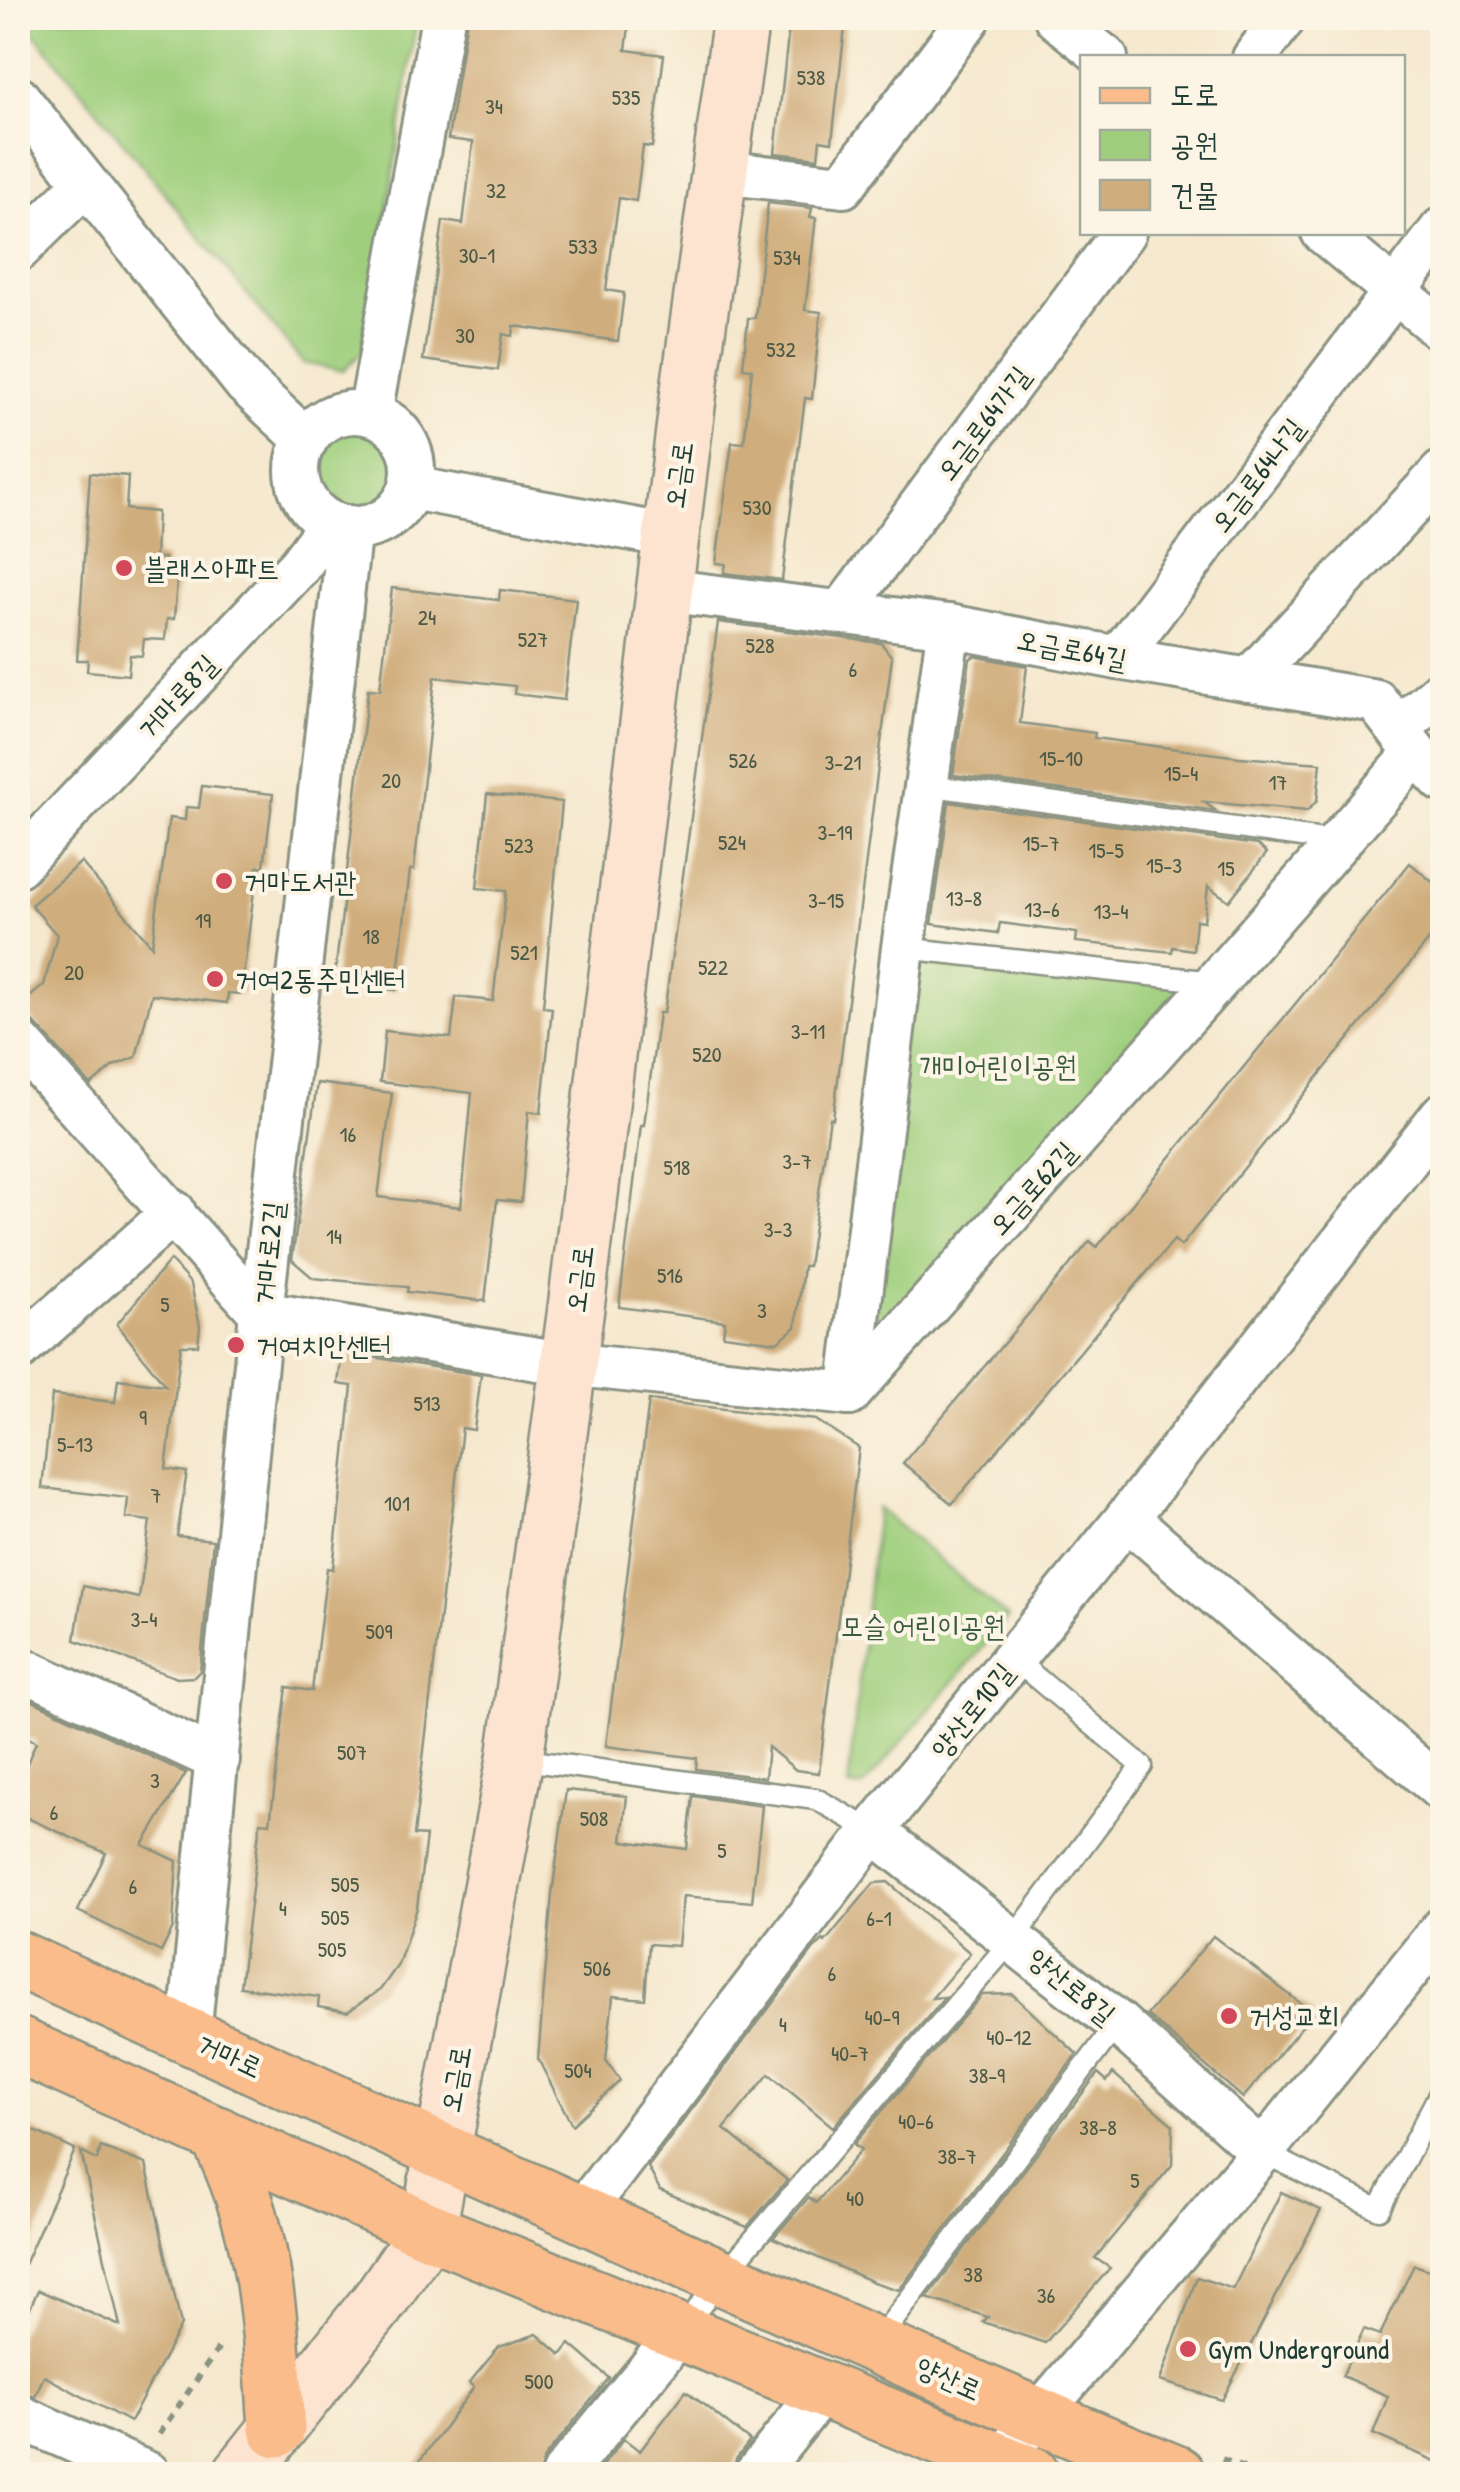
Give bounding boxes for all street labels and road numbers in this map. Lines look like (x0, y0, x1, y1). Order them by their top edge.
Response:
street label: 오금로64가길 (927, 358, 1039, 488)
street label: 오금로64나길 (1201, 410, 1313, 540)
street label: 오금로 (654, 439, 702, 511)
street label: 오금로64길 (1013, 620, 1131, 678)
street label: 거마로8길 (128, 646, 226, 746)
street label: 오금로62길 (980, 1133, 1084, 1243)
street label: 거마로2길 (244, 1200, 292, 1306)
street label: 오금로 (556, 1243, 602, 1315)
street label: 양산로10길 (922, 1654, 1022, 1766)
street label: 양산로8길 (1020, 1939, 1124, 2033)
street label: 거마로 (191, 2023, 269, 2087)
street label: 오금로 (430, 2042, 480, 2116)
street label: 양산로 (910, 2347, 988, 2409)

